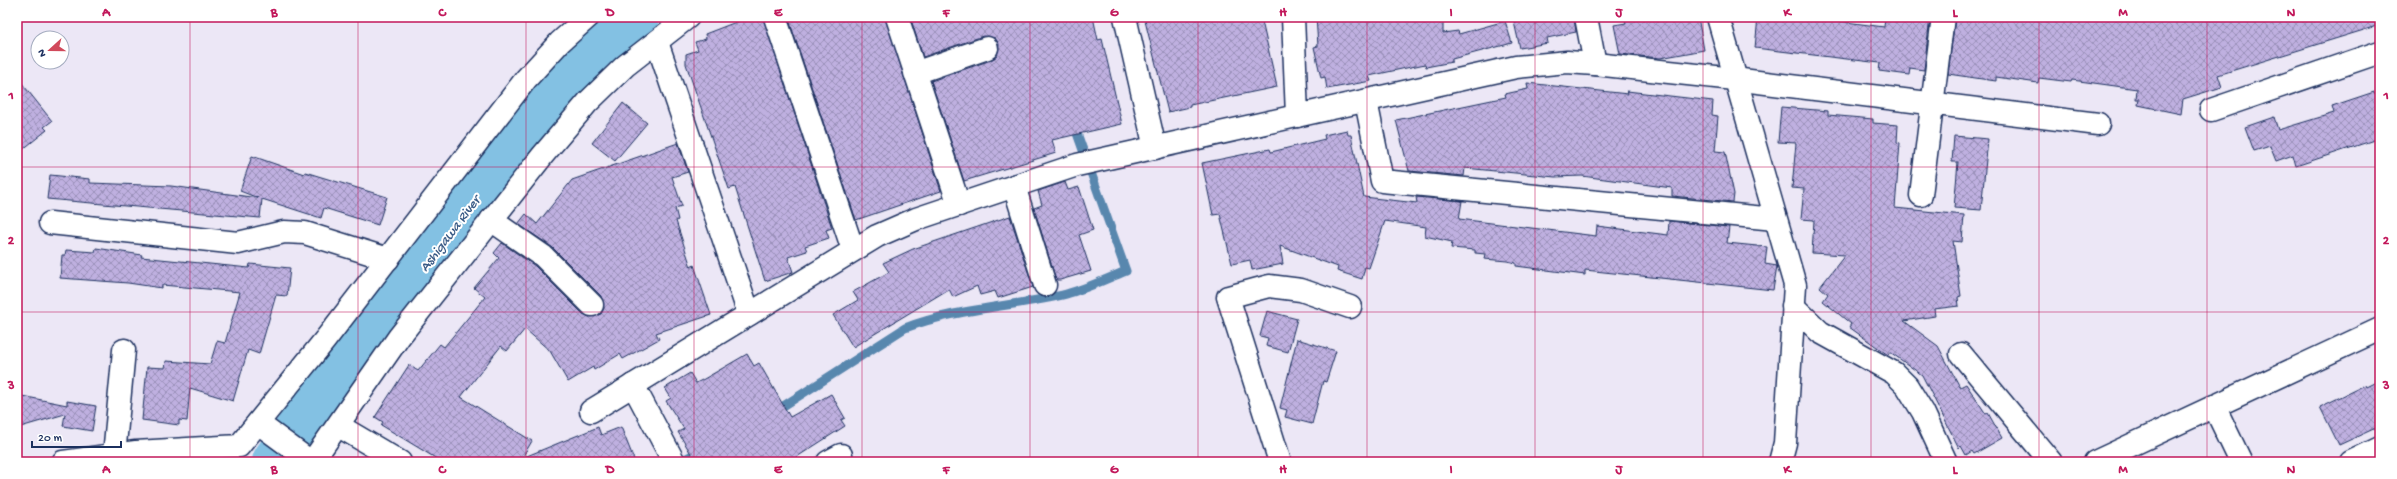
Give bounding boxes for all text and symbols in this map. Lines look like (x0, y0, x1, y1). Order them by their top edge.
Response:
text: A (101, 6, 111, 21)
text: B (270, 6, 279, 21)
text: C (437, 6, 447, 21)
text: D (605, 6, 615, 21)
text: E (774, 6, 783, 21)
text: F (942, 6, 951, 21)
text: G (1110, 6, 1119, 21)
text: H (1279, 6, 1287, 21)
text: I (1449, 6, 1453, 21)
text: J (1615, 6, 1624, 21)
text: K (1782, 6, 1792, 21)
text: L (1953, 6, 1959, 21)
text: M (2118, 6, 2128, 21)
text: N (2287, 6, 2296, 21)
north arrow (30, 30, 70, 70)
text: N (36, 47, 49, 58)
text: 1 (7, 89, 14, 104)
text: 1 (2382, 89, 2389, 104)
water label: Ashigawa River (417, 191, 487, 276)
text: 2 (8, 234, 15, 249)
text: 2 (2383, 234, 2390, 249)
text: 3 (7, 379, 15, 394)
text: 3 (2382, 379, 2390, 394)
scale bar (32, 423, 121, 449)
text: 20 m (38, 432, 63, 446)
text: A (101, 463, 111, 478)
text: B (270, 463, 279, 478)
text: C (437, 463, 447, 478)
text: D (605, 463, 615, 478)
text: E (774, 463, 783, 478)
text: F (942, 463, 951, 478)
text: G (1110, 463, 1119, 478)
text: H (1279, 463, 1287, 478)
text: I (1449, 463, 1453, 478)
text: J (1615, 463, 1624, 478)
text: K (1782, 463, 1792, 478)
text: L (1953, 463, 1959, 478)
text: M (2118, 463, 2128, 478)
text: N (2287, 463, 2296, 478)

